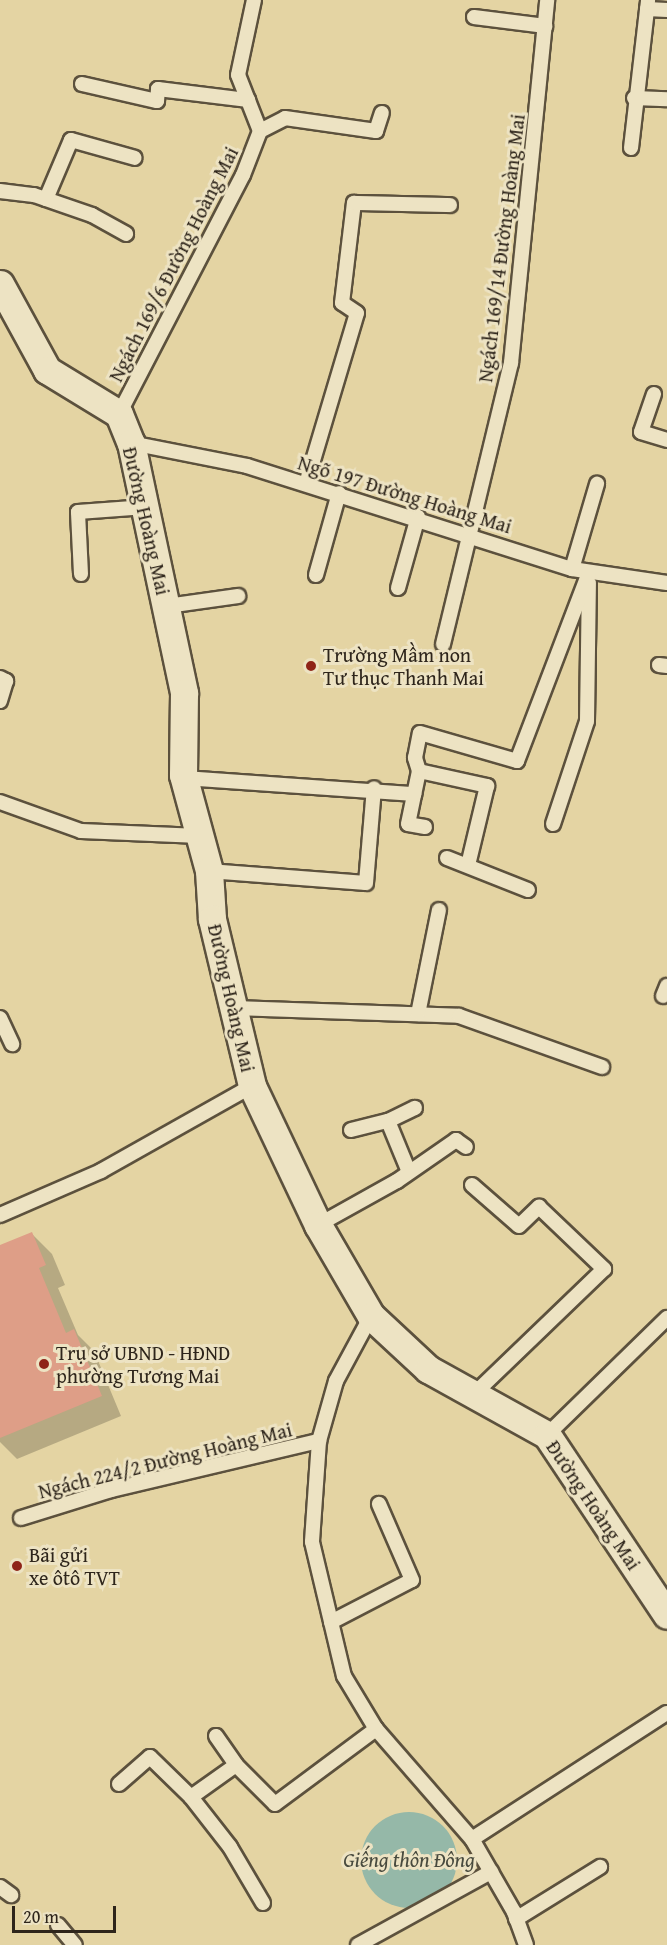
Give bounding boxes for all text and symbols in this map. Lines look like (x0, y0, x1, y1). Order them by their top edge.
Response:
street label: Ngách 169/14 Đường Hoàng Mai (473, 112, 529, 384)
street label: Ngách 169/6 Đường Hoàng Mai (103, 142, 243, 386)
street label: Đường Hoàng Mai (118, 444, 176, 598)
street label: Ngõ 197 Đường Hoàng Mai (295, 450, 515, 538)
place label: Trường Mầm non Tư thục Thanh Mai (323, 642, 484, 689)
marker: Trường Mầm non Tư thục Thanh Mai (304, 659, 318, 673)
street label: Đường Hoàng Mai (203, 921, 261, 1075)
place label: Trụ sở UBND - HĐND phường Tương Mai (56, 1340, 230, 1387)
marker: Trụ sở UBND - HĐND phường Tương Mai (37, 1357, 51, 1371)
street label: Ngách 224/2 Đường Hoàng Mai (36, 1417, 294, 1503)
street label: Đường Hoàng Mai (542, 1435, 646, 1575)
place label: Bãi gửi xe ôtô TVT (29, 1542, 120, 1589)
marker: Bãi gửi xe ôtô TVT (10, 1559, 24, 1573)
water label: Giếng thôn Đông (343, 1847, 475, 1873)
scale bar (15, 1894, 118, 1932)
text: 20 m (23, 1903, 59, 1930)

